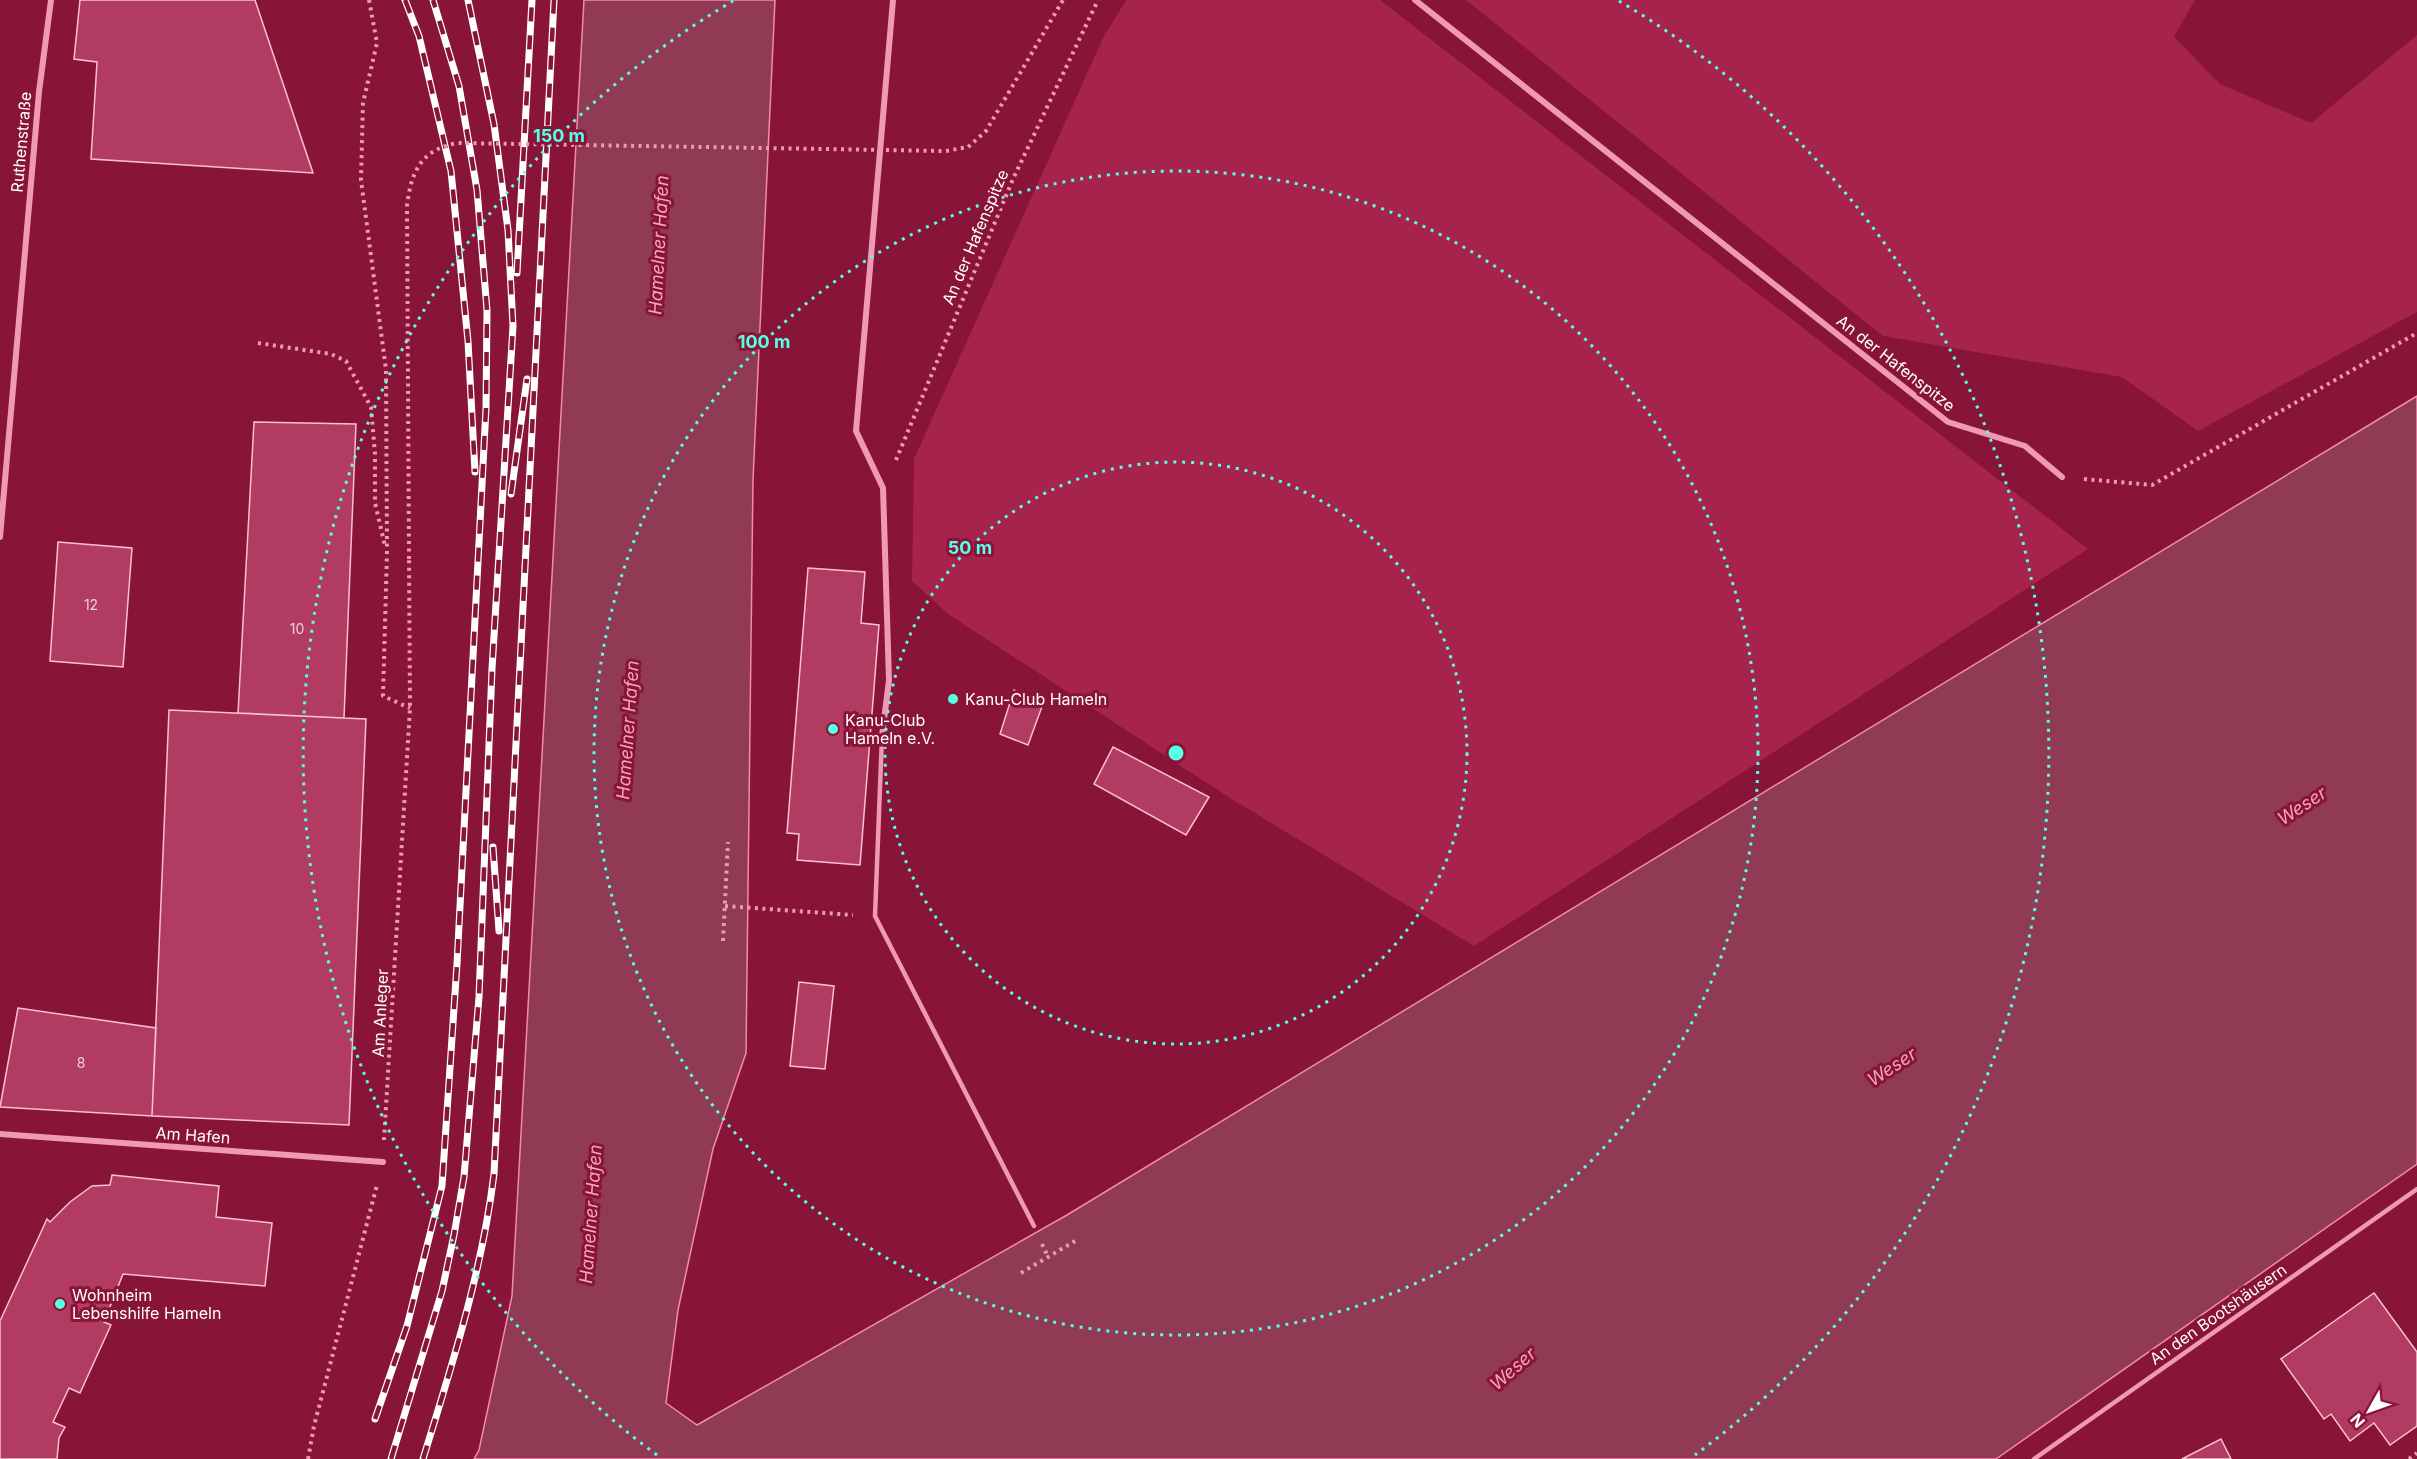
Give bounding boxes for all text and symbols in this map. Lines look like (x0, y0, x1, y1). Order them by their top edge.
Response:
street label: Ruthenstraße (7, 91, 35, 193)
text: 150 m (533, 125, 585, 146)
street label: An der Hafenspitze (937, 166, 1013, 308)
water label: Hamelner Hafen (644, 175, 673, 315)
street label: An der Hafenspitze (1833, 310, 1959, 416)
text: 100 m (738, 331, 790, 352)
text: 50 m (948, 537, 992, 558)
house number: 12 (84, 596, 98, 613)
house number: 10 (290, 620, 304, 637)
water label: Hamelner Hafen (612, 660, 643, 800)
place label: Kanu-Club Hameln (965, 689, 1107, 709)
marker: Kanu-Club Hameln (946, 692, 960, 706)
place label: Kanu-Club Hameln e.V. (845, 710, 935, 748)
marker: Kanu-Club Hameln e.V. (826, 722, 840, 736)
centre of rings (1166, 743, 1186, 763)
water label: Weser (2273, 781, 2331, 829)
street label: Am Anleger (368, 968, 392, 1058)
water label: Weser (1863, 1042, 1921, 1090)
house number: 8 (77, 1054, 85, 1071)
street label: Am Hafen (155, 1122, 231, 1148)
water label: Hamelner Hafen (575, 1144, 606, 1284)
street label: An den Bootshäusern (2146, 1259, 2290, 1369)
place label: Wohnheim Lebenshilfe Hameln (72, 1285, 221, 1323)
marker: Wohnheim Lebenshilfe Hameln (53, 1297, 67, 1311)
water label: Weser (1485, 1342, 1541, 1394)
north arrow (2339, 1381, 2399, 1441)
text: N (2346, 1410, 2369, 1432)

